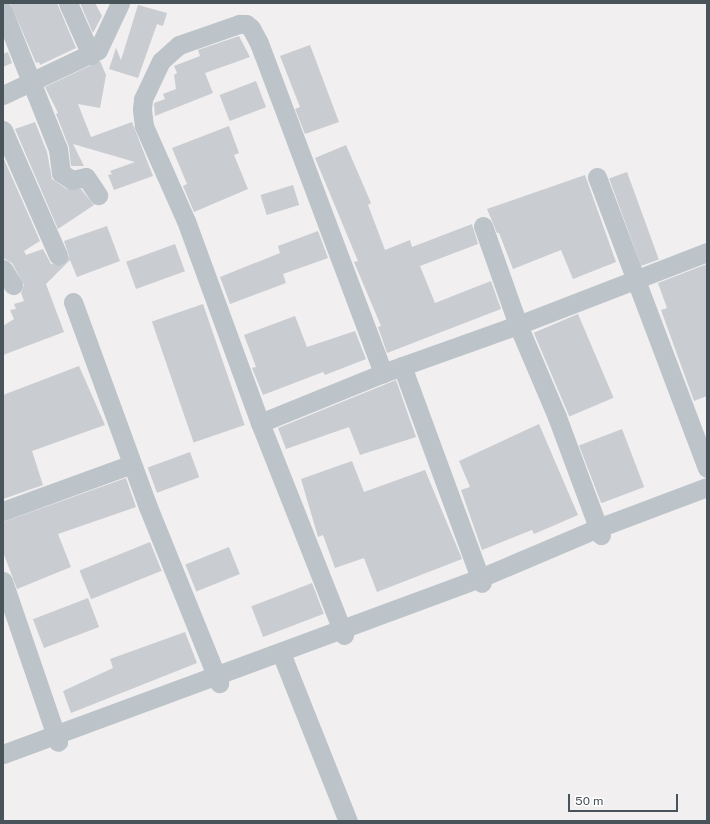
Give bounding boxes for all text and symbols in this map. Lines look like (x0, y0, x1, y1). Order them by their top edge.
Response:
scale bar (570, 786, 680, 812)
text: 50 m (575, 794, 603, 808)

